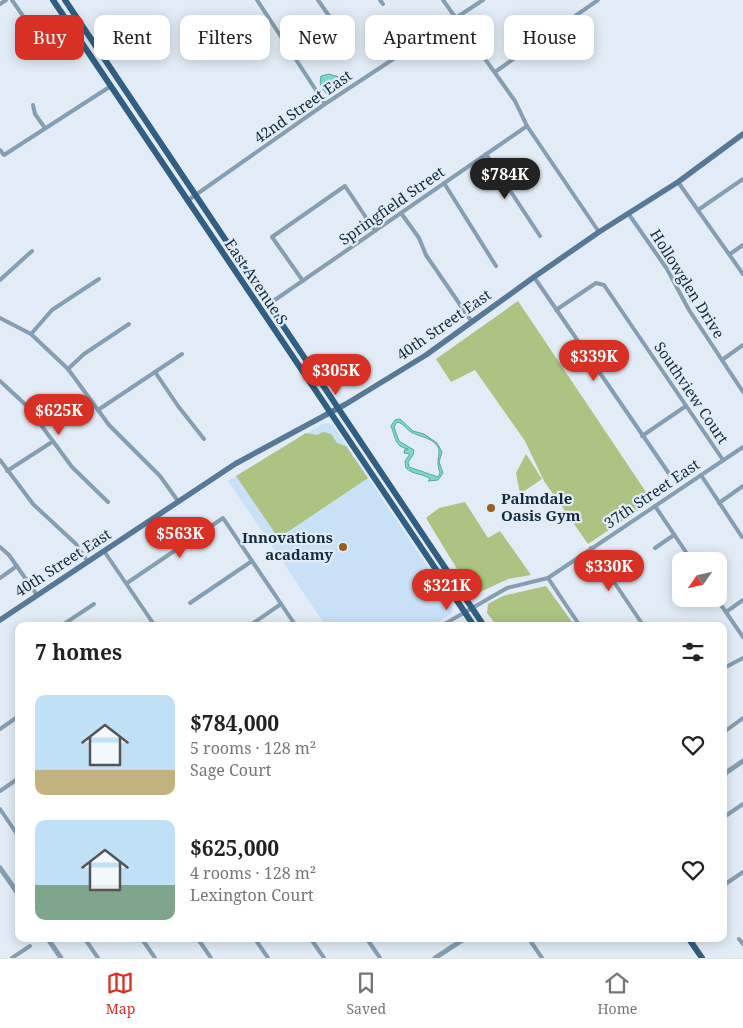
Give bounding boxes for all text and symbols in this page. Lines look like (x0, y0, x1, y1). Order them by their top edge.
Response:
chip: Buy (15, 15, 84, 60)
chip: Rent (94, 15, 170, 60)
chip: Filters (180, 15, 270, 60)
chip: New (280, 15, 355, 60)
chip: Apartment (365, 15, 494, 60)
chip: House (504, 15, 594, 60)
street label: 42nd Street East (250, 65, 355, 147)
pin: $784K (470, 158, 540, 200)
street label: Springfield Street (335, 161, 448, 249)
text: $784K (481, 163, 529, 185)
street label: Hollowglen Drive (646, 225, 730, 342)
street label: East Avenue S (221, 235, 293, 328)
street label: 40th Street East (392, 284, 495, 364)
street label: Southview Court (650, 337, 733, 447)
pin: $339K (559, 340, 629, 382)
text: $339K (570, 345, 618, 367)
pin: $305K (301, 354, 371, 396)
text: $305K (312, 359, 360, 381)
pin: $625K (24, 394, 94, 436)
text: $625K (35, 399, 83, 421)
street label: 37th Street East (600, 454, 703, 533)
place label: Palmdale Oasis Gym (501, 488, 581, 525)
marker: Palmdale Oasis Gym (485, 502, 497, 514)
pin: $563K (145, 516, 215, 559)
text: $563K (156, 522, 204, 544)
street label: 40th Street East (10, 524, 114, 601)
place label: Innovations acadamy (242, 527, 333, 564)
marker: Innovations acadamy (337, 541, 349, 553)
pin: $330K (574, 550, 644, 592)
north arrow (672, 552, 728, 608)
map controls (672, 552, 727, 607)
text: $330K (585, 555, 633, 577)
pin: $321K (412, 568, 482, 611)
text: $321K (423, 574, 471, 596)
text: 7 homes (35, 638, 122, 666)
icon: filters (679, 638, 707, 666)
text: $784,000 (190, 709, 279, 737)
icon: home (75, 715, 135, 775)
icon: heart (679, 731, 707, 759)
text: 5 rooms · 128 m² (190, 737, 316, 759)
text: Sage Court (190, 759, 271, 781)
text: $625,000 (190, 834, 279, 862)
icon: home (75, 840, 135, 900)
icon: heart (679, 856, 707, 884)
text: 4 rooms · 128 m² (190, 862, 316, 884)
text: Lexington Court (190, 884, 314, 906)
tab: Map (106, 969, 135, 1018)
tab: Saved (347, 969, 386, 1018)
tab: Home (597, 969, 637, 1018)

